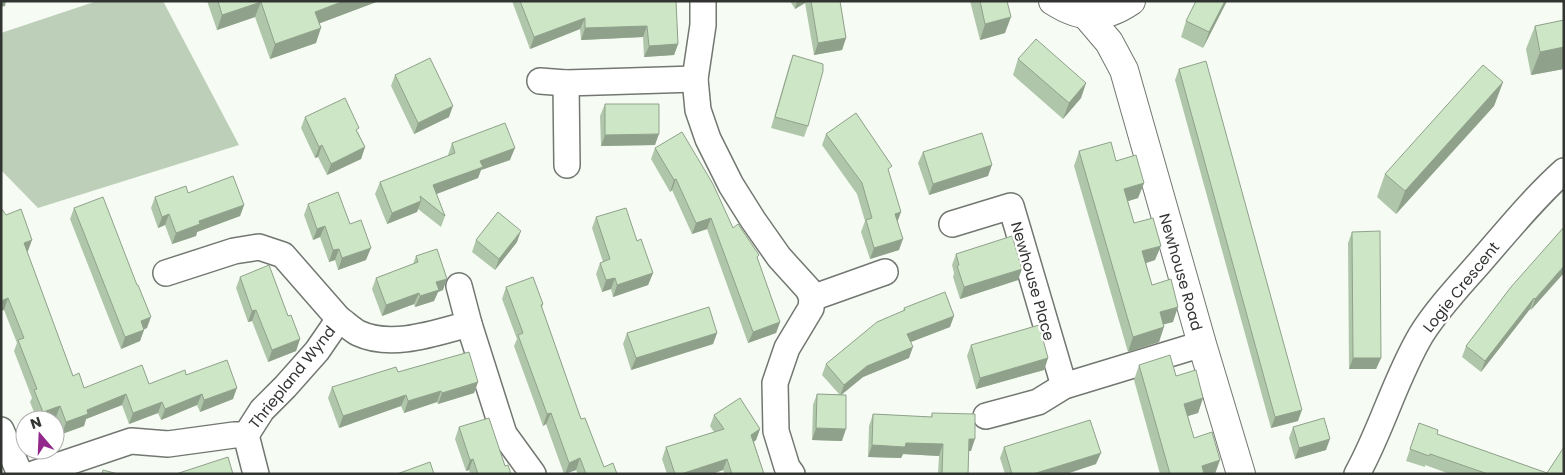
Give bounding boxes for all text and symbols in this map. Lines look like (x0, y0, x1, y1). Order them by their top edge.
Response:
street label: Newhouse Road (1154, 211, 1208, 333)
street label: Newhouse Place (1006, 219, 1060, 343)
street label: Logie Crescent (1418, 237, 1504, 337)
street label: Thriepland Wynd (244, 321, 340, 433)
north arrow (15, 410, 65, 460)
text: N (28, 412, 44, 434)

